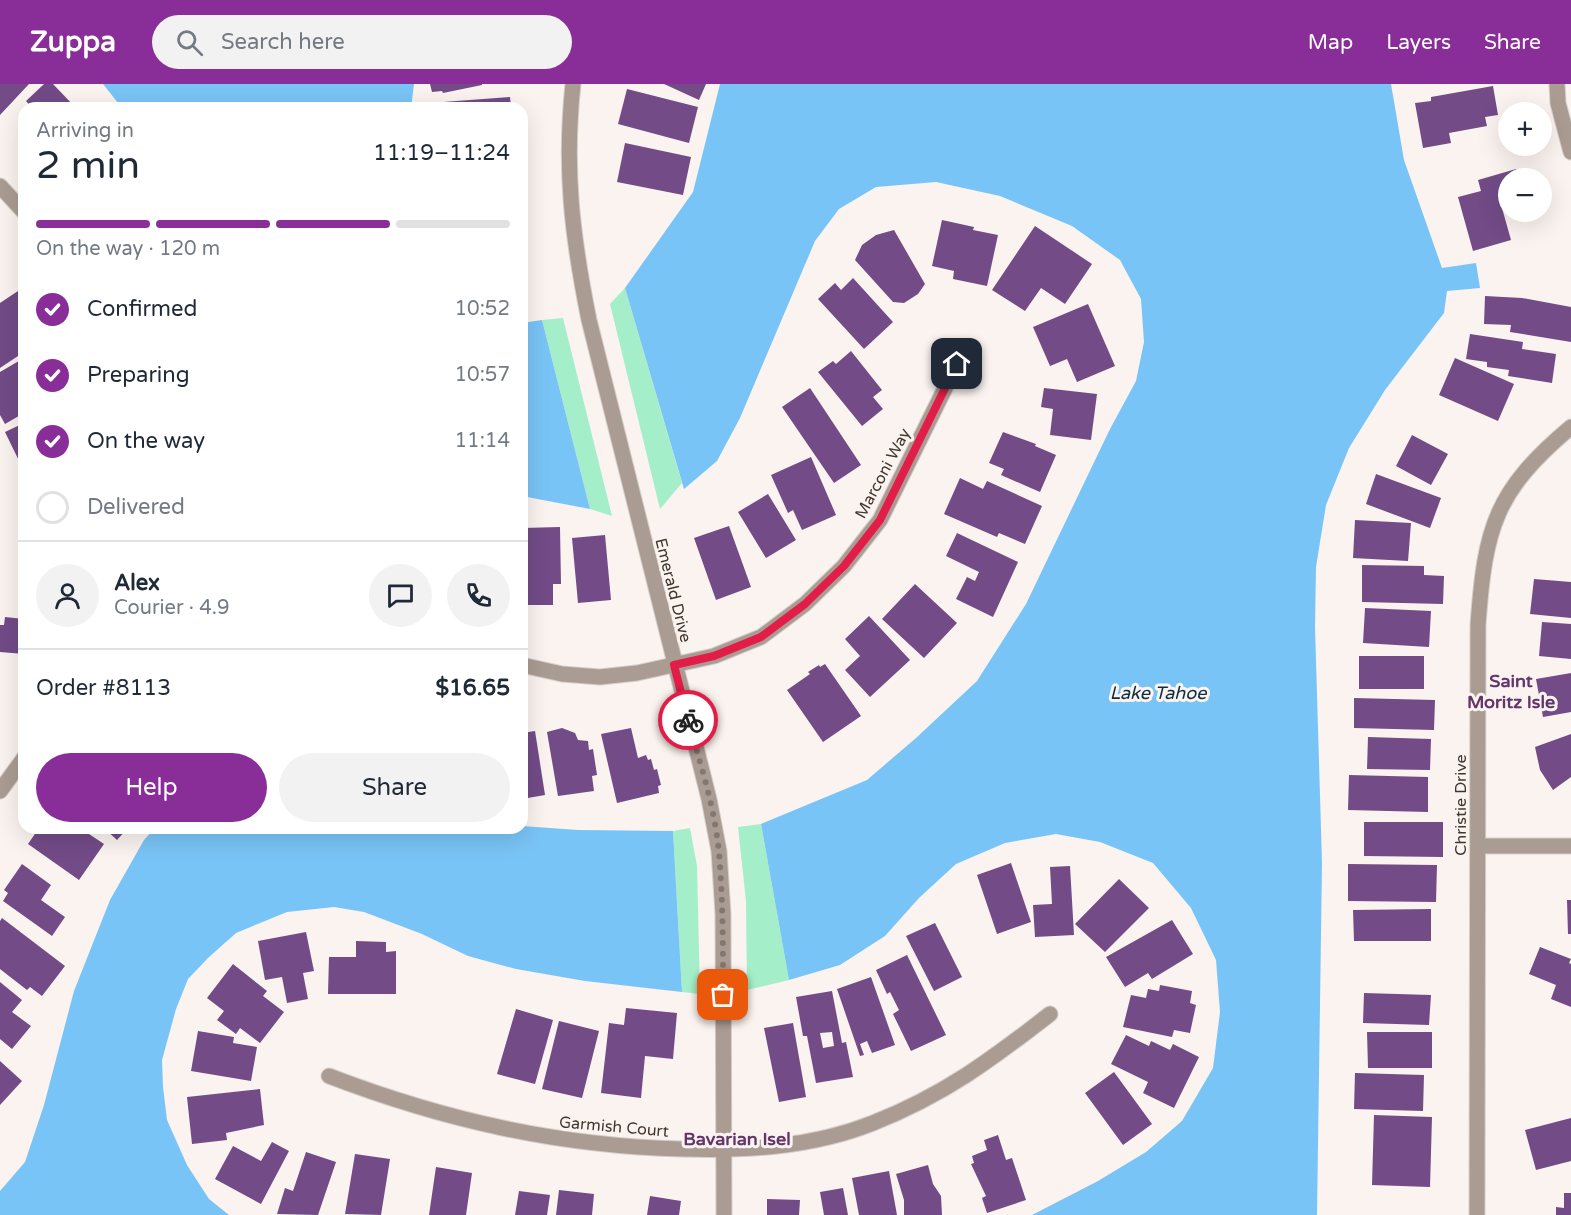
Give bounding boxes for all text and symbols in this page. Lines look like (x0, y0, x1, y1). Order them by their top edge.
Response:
search box (152, 15, 572, 69)
text: Zuppa (30, 25, 116, 59)
icon: search (173, 26, 206, 59)
text: Search here (221, 29, 345, 55)
text: Map (1308, 30, 1353, 55)
text: Layers (1386, 30, 1451, 55)
text: Share (1484, 30, 1541, 55)
map controls (1498, 102, 1552, 222)
button: + (1498, 102, 1552, 156)
text: Arriving in (36, 119, 134, 143)
text: 11:19–11:24 (373, 140, 510, 166)
text: 2 min (36, 142, 140, 189)
button: − (1498, 168, 1552, 222)
text: On the way · 120 m (36, 237, 220, 261)
icon: check (36, 293, 69, 326)
text: Confirmed (87, 296, 197, 322)
text: 10:52 (455, 297, 510, 321)
pin (931, 338, 982, 389)
icon: home (940, 347, 973, 380)
icon: check (36, 359, 69, 392)
text: Preparing (87, 362, 190, 388)
text: 10:57 (455, 363, 510, 387)
icon: check (36, 425, 69, 458)
street label: Marconi Way (851, 425, 915, 522)
text: On the way (87, 428, 205, 454)
text: 11:14 (455, 429, 510, 453)
text: Delivered (87, 494, 185, 520)
street label: Emerald Drive (650, 536, 696, 644)
button: person (36, 564, 99, 627)
button: chat (369, 564, 432, 627)
button: phone (447, 564, 510, 627)
text: Alex (114, 570, 160, 596)
text: Courier · 4.9 (114, 596, 229, 620)
district label: Saint Moritz Isle (1467, 670, 1555, 713)
text: Order #8113 (36, 675, 171, 701)
text: $16.65 (435, 675, 510, 701)
water label: Lake Tahoe (1110, 682, 1207, 704)
courier (658, 690, 718, 750)
icon: bike (672, 704, 705, 737)
button: Help (36, 753, 267, 822)
button: Share (279, 753, 510, 822)
street label: Christie Drive (1451, 754, 1471, 856)
pin (697, 969, 748, 1020)
icon: bag (706, 978, 739, 1011)
street label: Garmish Court (558, 1112, 670, 1142)
district label: Bavarian Isel (683, 1128, 791, 1150)

